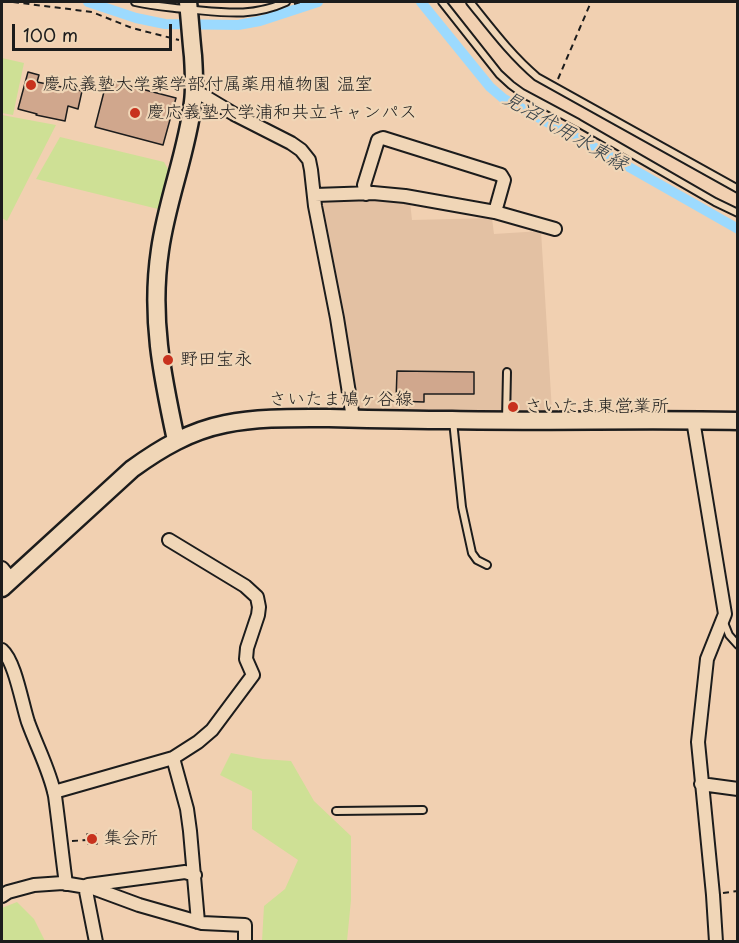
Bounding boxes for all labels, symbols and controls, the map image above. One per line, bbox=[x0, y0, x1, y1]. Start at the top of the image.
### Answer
scale bar bbox=[15, 12, 176, 50]
text: 100 m bbox=[23, 21, 78, 48]
place label: 慶応義塾大学薬学部付属薬用植物園 温室 bbox=[43, 74, 373, 96]
marker: 慶応義塾大学薬学部付属薬用植物園 温室 bbox=[24, 78, 38, 92]
water label: 見沼代用水東縁 bbox=[498, 87, 632, 177]
place label: 慶応義塾大学浦和共立キャンパス bbox=[147, 102, 417, 124]
marker: 慶応義塾大学浦和共立キャンパス bbox=[128, 106, 142, 120]
place label: 野田宝永 bbox=[180, 349, 252, 371]
marker: 野田宝永 bbox=[161, 353, 175, 367]
street label: さいたま鳩ヶ谷線 bbox=[269, 389, 413, 411]
place label: さいたま東営業所 bbox=[525, 396, 669, 418]
marker: さいたま東営業所 bbox=[506, 400, 520, 414]
place label: 集会所 bbox=[104, 828, 158, 850]
marker: 集会所 bbox=[85, 832, 99, 846]

